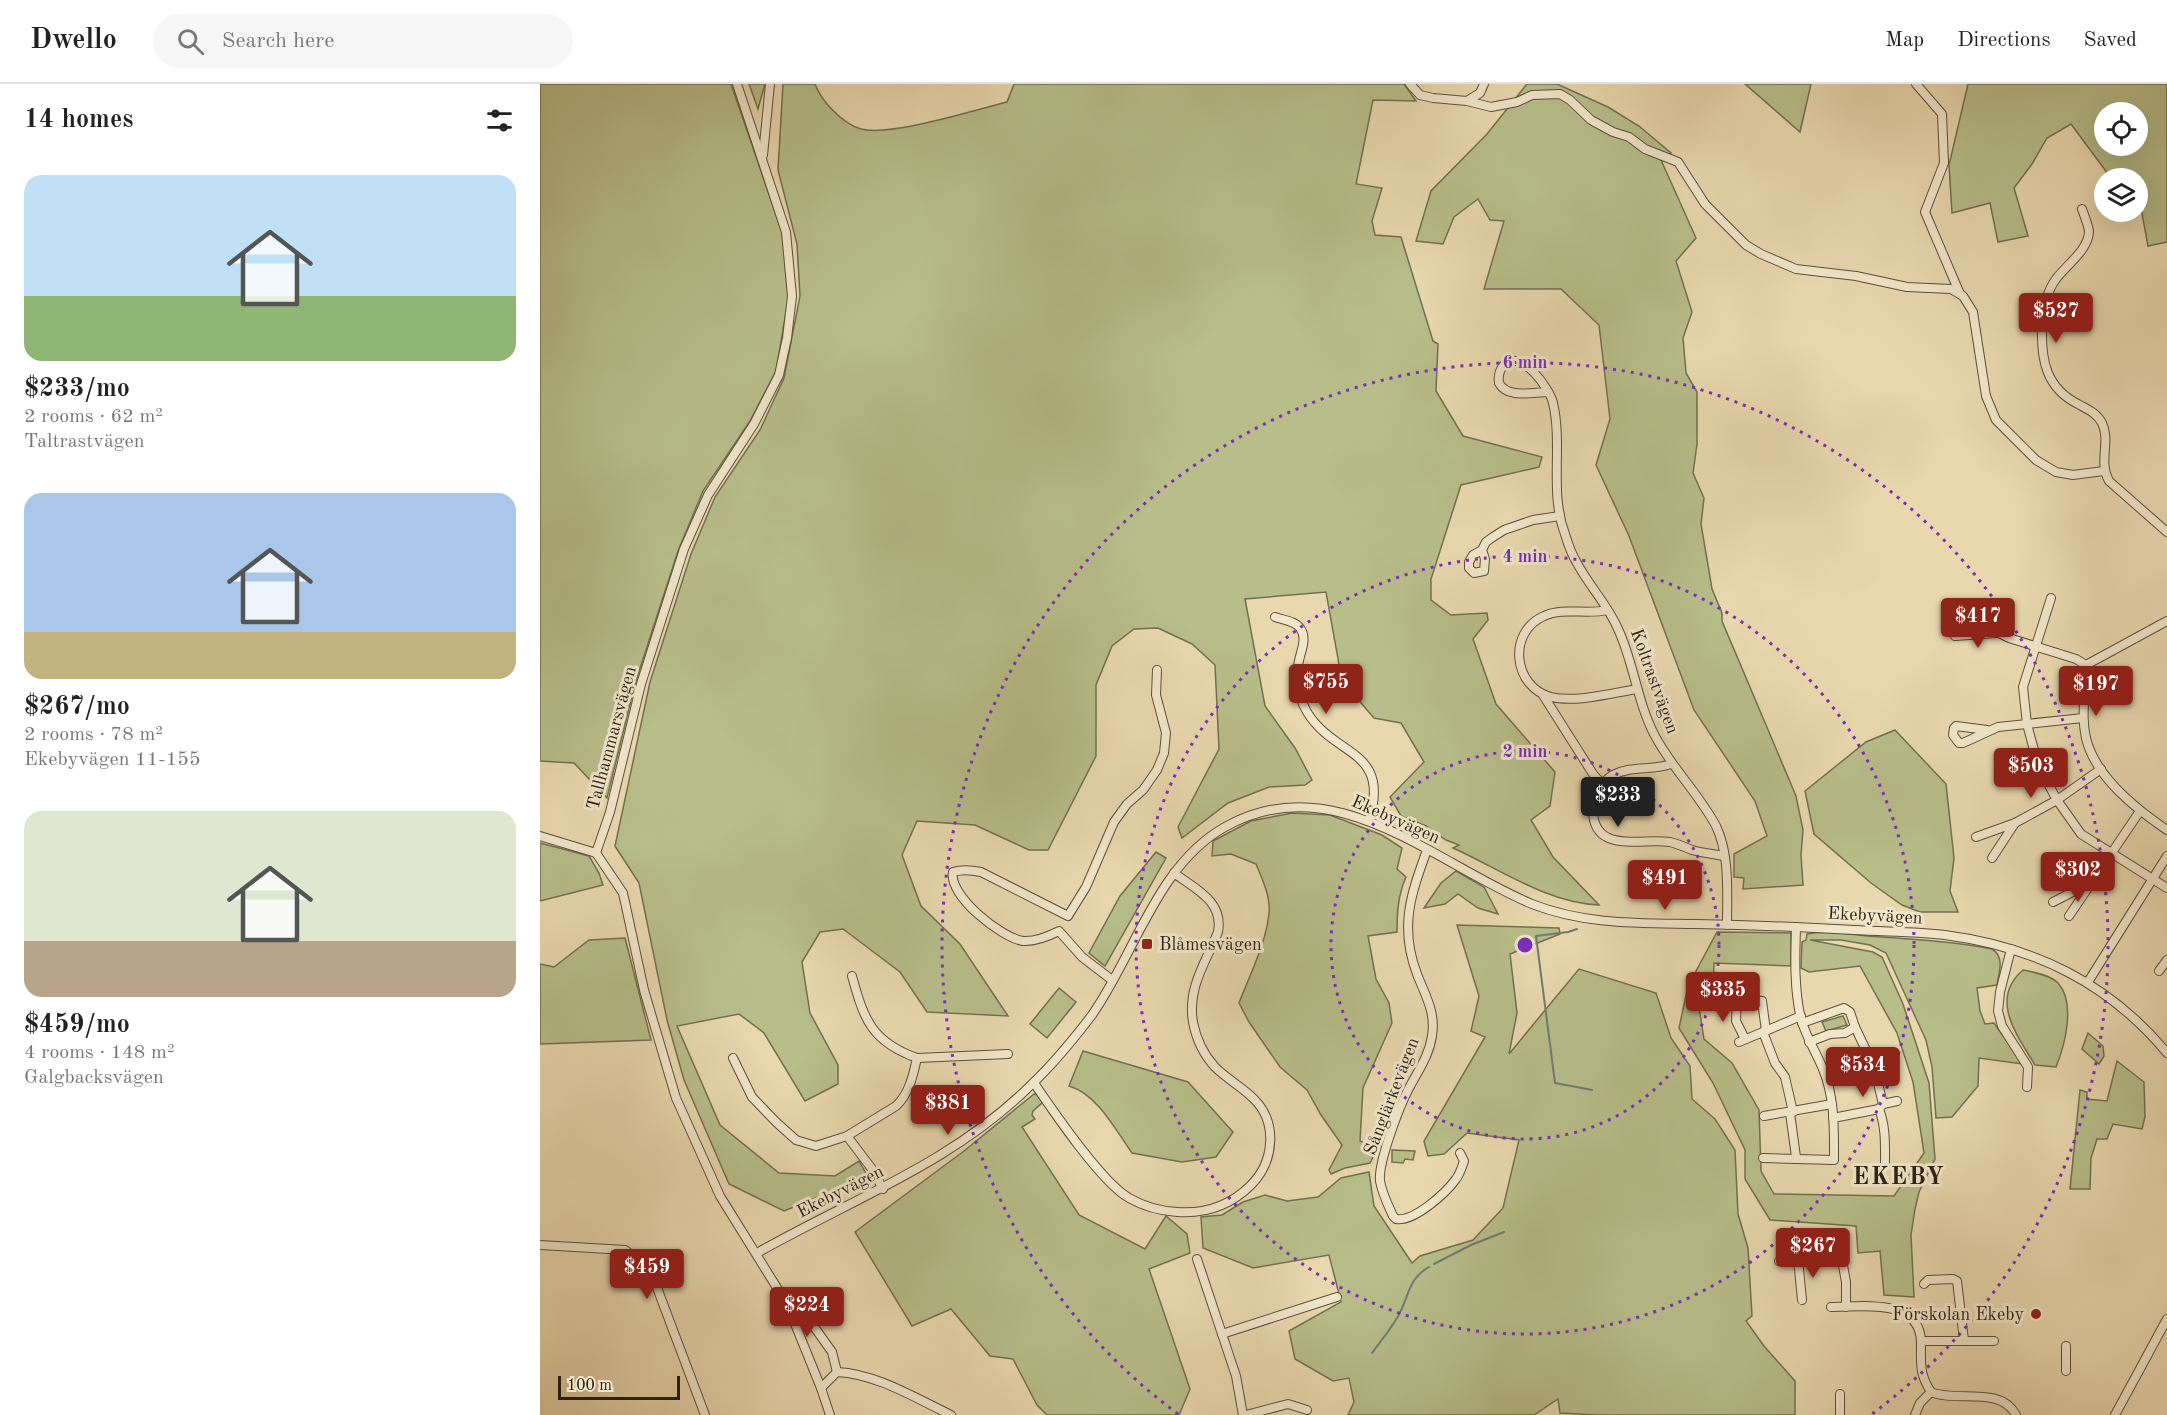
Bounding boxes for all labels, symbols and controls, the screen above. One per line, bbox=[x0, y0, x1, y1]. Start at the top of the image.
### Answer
search box bbox=[153, 14, 573, 68]
icon: search bbox=[174, 25, 207, 58]
text: Dwello bbox=[30, 27, 117, 55]
text: Search here bbox=[222, 30, 334, 52]
text: Map bbox=[1885, 30, 1924, 51]
text: Directions bbox=[1957, 30, 2051, 51]
text: Saved bbox=[2084, 30, 2137, 51]
map controls bbox=[2094, 102, 2148, 222]
button: locate bbox=[2094, 102, 2148, 156]
icon: filters bbox=[483, 104, 516, 137]
text: 14 homes bbox=[24, 107, 133, 133]
button: layers bbox=[2094, 168, 2148, 222]
icon: home bbox=[216, 214, 324, 322]
pin: $527 bbox=[2020, 293, 2092, 344]
text: $527 bbox=[2033, 302, 2079, 322]
text: 6 min bbox=[1502, 354, 1548, 372]
text: $233/mo bbox=[24, 376, 130, 402]
text: 2 rooms · 62 m² bbox=[24, 407, 163, 427]
text: Taltrastvägen bbox=[24, 432, 145, 452]
icon: home bbox=[216, 532, 324, 640]
text: 4 min bbox=[1502, 548, 1548, 566]
pin: $417 bbox=[1942, 598, 2014, 649]
text: $417 bbox=[1955, 607, 2001, 627]
street label: Koltrastvägen bbox=[1627, 626, 1681, 736]
street label: Tallhammarsvägen bbox=[584, 664, 640, 812]
pin: $755 bbox=[1290, 664, 1362, 715]
pin: $197 bbox=[2060, 666, 2132, 717]
text: $755 bbox=[1303, 673, 1349, 693]
text: $197 bbox=[2073, 675, 2119, 695]
text: $267/mo bbox=[24, 694, 130, 720]
text: 2 rooms · 78 m² bbox=[24, 725, 163, 745]
text: 2 min bbox=[1502, 743, 1548, 761]
pin: $503 bbox=[1995, 748, 2067, 799]
text: Ekebyvägen 11-155 bbox=[24, 750, 201, 770]
text: $503 bbox=[2008, 757, 2054, 777]
pin: $233 bbox=[1582, 777, 1654, 828]
text: $233 bbox=[1595, 786, 1641, 806]
street label: Ekebyvägen bbox=[1349, 792, 1443, 848]
icon: home bbox=[216, 850, 324, 958]
pin: $302 bbox=[2042, 852, 2114, 903]
pin: $491 bbox=[1629, 860, 1701, 911]
text: $302 bbox=[2055, 861, 2101, 881]
text: $491 bbox=[1642, 869, 1688, 889]
street label: Ekebyvägen bbox=[1827, 905, 1923, 927]
centre of rings bbox=[1515, 935, 1535, 955]
place label: Blåmesvägen bbox=[1159, 936, 1262, 954]
marker: Blåmesvägen bbox=[1140, 937, 1154, 951]
pin: $335 bbox=[1687, 972, 1759, 1023]
text: $335 bbox=[1700, 981, 1746, 1001]
text: $459/mo bbox=[24, 1012, 130, 1038]
street label: Sånglärkevägen bbox=[1361, 1035, 1423, 1158]
text: 4 rooms · 148 m² bbox=[24, 1043, 174, 1063]
pin: $534 bbox=[1827, 1047, 1899, 1098]
text: $534 bbox=[1840, 1056, 1886, 1076]
text: Galgbacksvägen bbox=[24, 1068, 164, 1088]
pin: $381 bbox=[912, 1085, 984, 1136]
text: $381 bbox=[925, 1094, 971, 1114]
street label: Ekebyvägen bbox=[794, 1162, 887, 1221]
district label: EKEBY bbox=[1853, 1166, 1945, 1190]
pin: $267 bbox=[1777, 1228, 1849, 1279]
text: $267 bbox=[1790, 1237, 1836, 1257]
pin: $459 bbox=[611, 1249, 683, 1300]
text: $459 bbox=[624, 1258, 670, 1278]
pin: $224 bbox=[771, 1287, 843, 1338]
text: $224 bbox=[784, 1296, 830, 1316]
place label: Förskolan Ekeby bbox=[1892, 1306, 2024, 1324]
marker: Förskolan Ekeby bbox=[2029, 1307, 2043, 1321]
scale bar bbox=[558, 1373, 680, 1400]
text: 100 m bbox=[567, 1378, 612, 1394]

